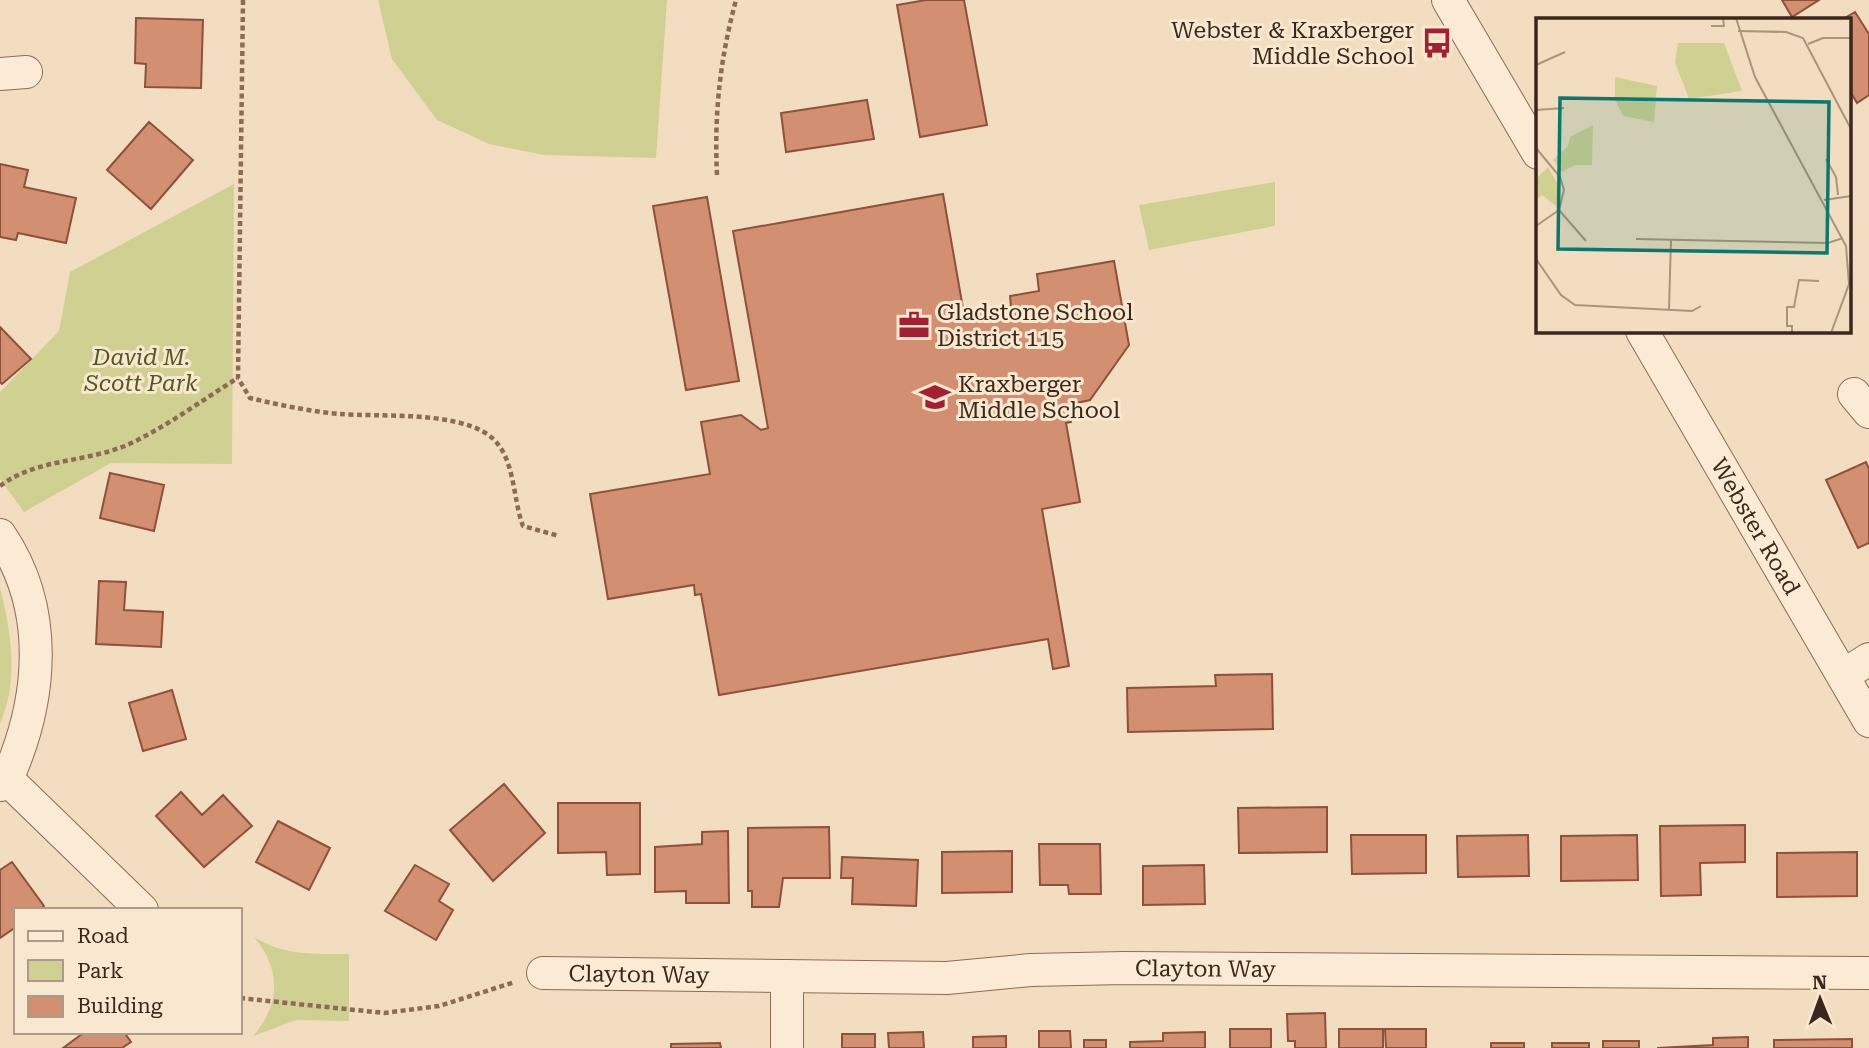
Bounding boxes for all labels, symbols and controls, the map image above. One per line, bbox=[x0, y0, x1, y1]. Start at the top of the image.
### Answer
place label: Webster & Kraxberger Middle School bbox=[1171, 17, 1414, 70]
inset map bbox=[1536, 18, 1852, 332]
bus stop icon: Webster & Kraxberger Middle School bbox=[1420, 26, 1454, 60]
place label: Gladstone School District 115 bbox=[937, 299, 1133, 352]
office icon: Gladstone School District 115 bbox=[897, 308, 931, 342]
park label: David M. Scott Park bbox=[84, 344, 198, 397]
place label: Kraxberger Middle School bbox=[958, 371, 1120, 424]
school or university icon: Kraxberger Middle School bbox=[918, 380, 952, 414]
street label: Webster Road bbox=[1705, 453, 1806, 600]
legend bbox=[14, 908, 242, 1034]
text: Road bbox=[77, 924, 129, 948]
street label: Clayton Way bbox=[1135, 955, 1276, 983]
text: Park bbox=[77, 959, 123, 983]
street label: Clayton Way bbox=[568, 960, 710, 989]
north arrow bbox=[1785, 964, 1855, 1034]
text: N bbox=[1812, 971, 1828, 994]
text: Building bbox=[77, 994, 163, 1018]

